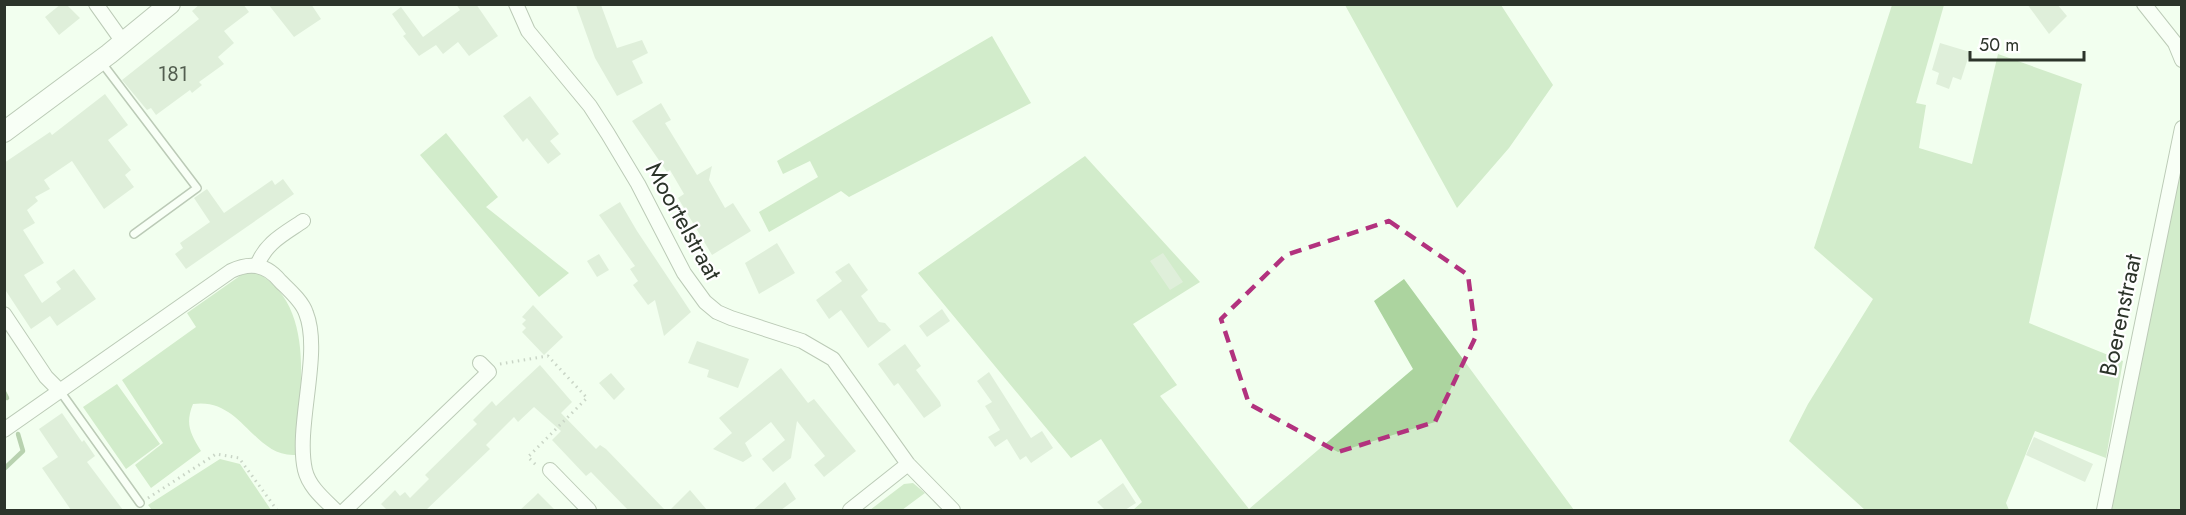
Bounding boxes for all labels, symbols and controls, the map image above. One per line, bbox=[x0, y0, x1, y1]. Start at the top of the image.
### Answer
scale bar bbox=[1970, 24, 2084, 62]
text: 50 m bbox=[1979, 32, 2019, 58]
house number: 181 bbox=[158, 59, 188, 89]
street label: Moortelstraat bbox=[637, 156, 731, 287]
street label: Boerenstraat bbox=[2090, 250, 2150, 379]

